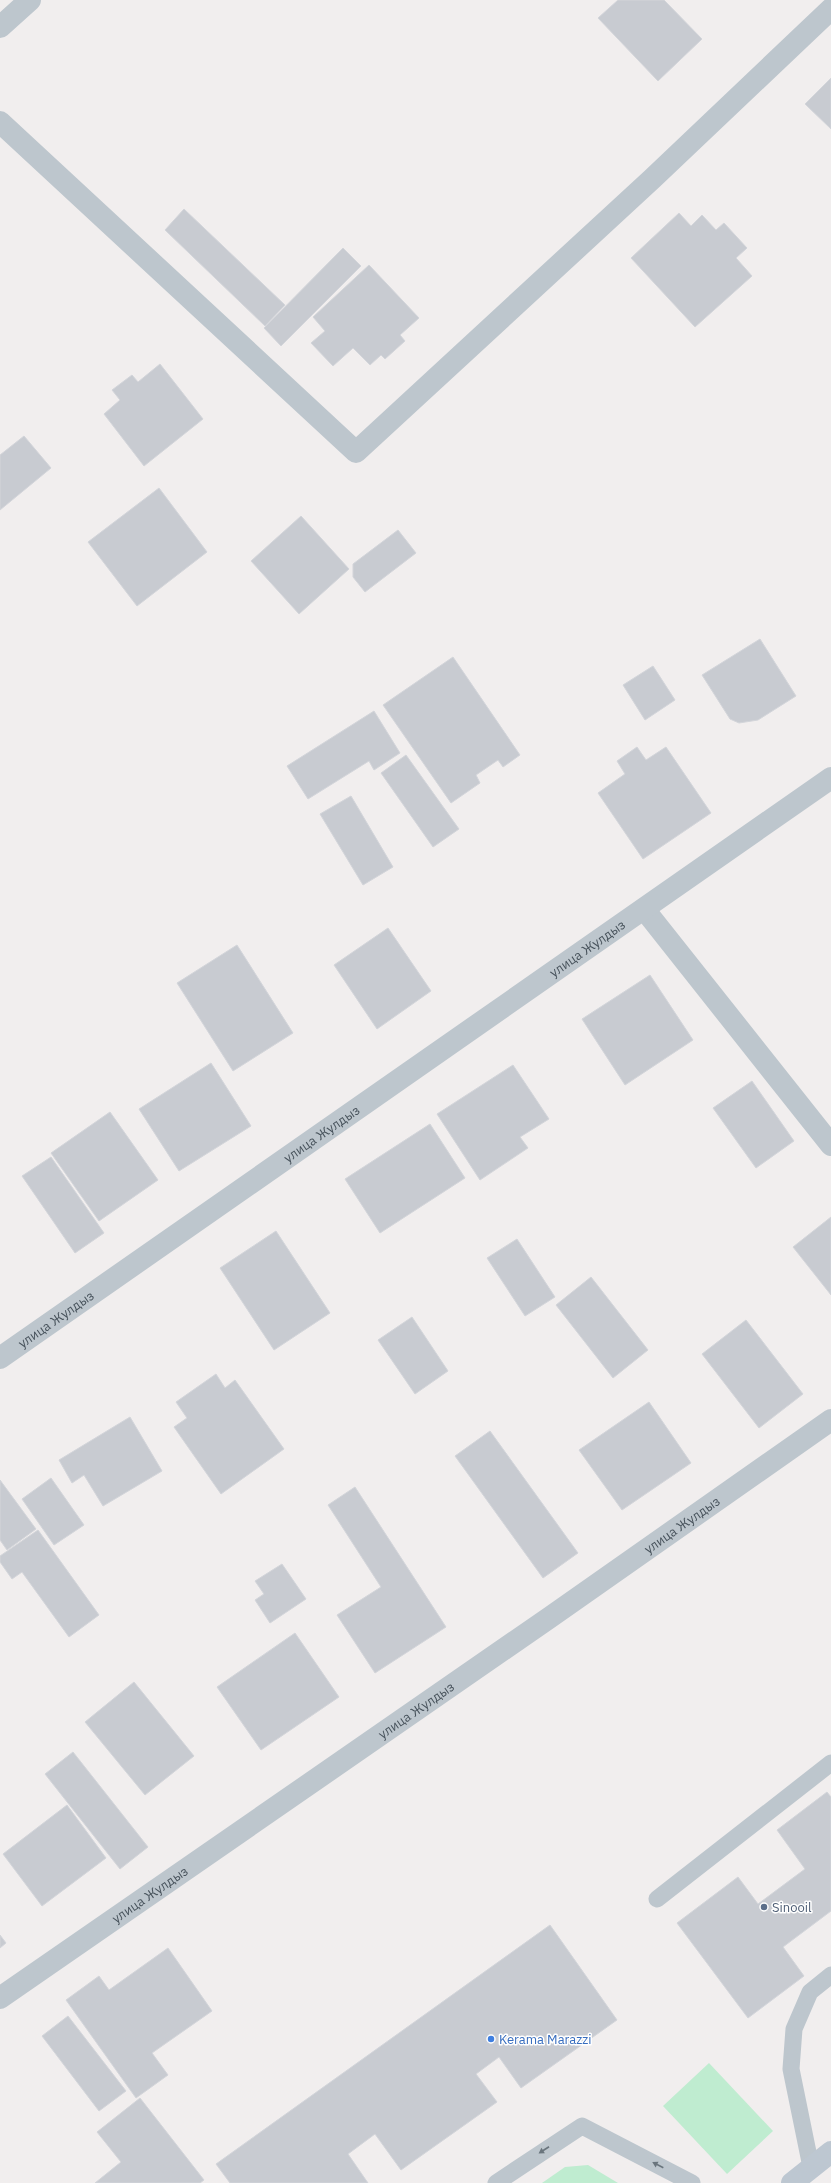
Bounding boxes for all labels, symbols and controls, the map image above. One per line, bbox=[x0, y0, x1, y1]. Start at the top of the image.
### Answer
street label: улица Жулдыз bbox=[546, 916, 628, 981]
street label: улица Жулдыз bbox=[280, 1101, 363, 1166]
street label: улица Жулдыз bbox=[14, 1287, 97, 1351]
street label: улица Жулдыз bbox=[641, 1492, 723, 1557]
street label: улица Жулдыз bbox=[375, 1678, 457, 1742]
street label: улица Жулдыз bbox=[108, 1862, 191, 1927]
place label: Sinooil bbox=[772, 1899, 812, 1916]
marker: Sinooil bbox=[759, 1902, 769, 1912]
place label: Kerama Marazzi bbox=[499, 2031, 592, 2048]
marker: Kerama Marazzi bbox=[486, 2034, 496, 2044]
one-way arrow bbox=[539, 2146, 550, 2154]
one-way arrow bbox=[652, 2162, 664, 2168]

